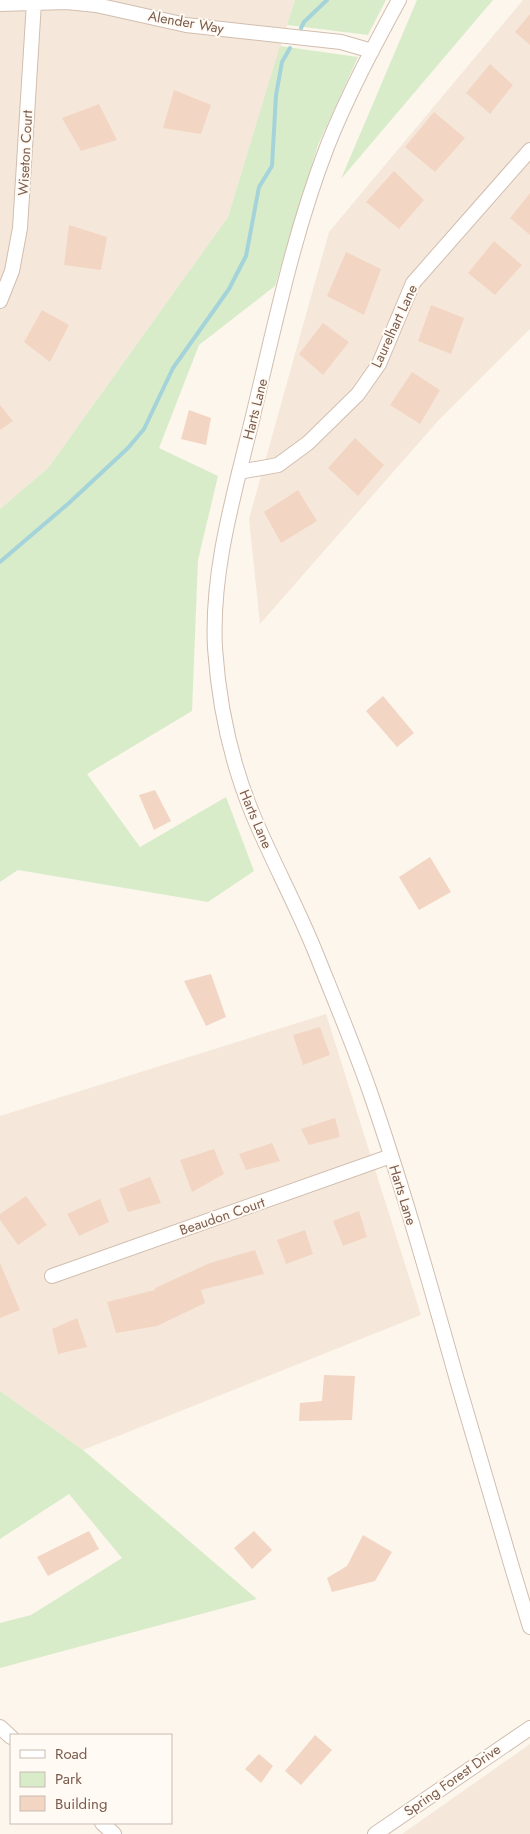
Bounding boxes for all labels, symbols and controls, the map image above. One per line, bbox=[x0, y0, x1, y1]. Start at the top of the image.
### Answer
street label: Alender Way bbox=[147, 6, 226, 39]
street label: Wiseton Court bbox=[13, 109, 37, 196]
street label: Laurelhart Lane bbox=[366, 281, 422, 371]
street label: Harts Lane bbox=[238, 376, 272, 442]
street label: Harts Lane bbox=[235, 786, 277, 852]
street label: Harts Lane bbox=[384, 1162, 422, 1228]
street label: Beaudon Court bbox=[177, 1192, 268, 1240]
legend bbox=[10, 1734, 172, 1824]
street label: Spring Forest Drive bbox=[400, 1739, 504, 1821]
text: Road bbox=[55, 1743, 87, 1765]
text: Park bbox=[55, 1768, 82, 1790]
text: Building bbox=[55, 1793, 107, 1815]

